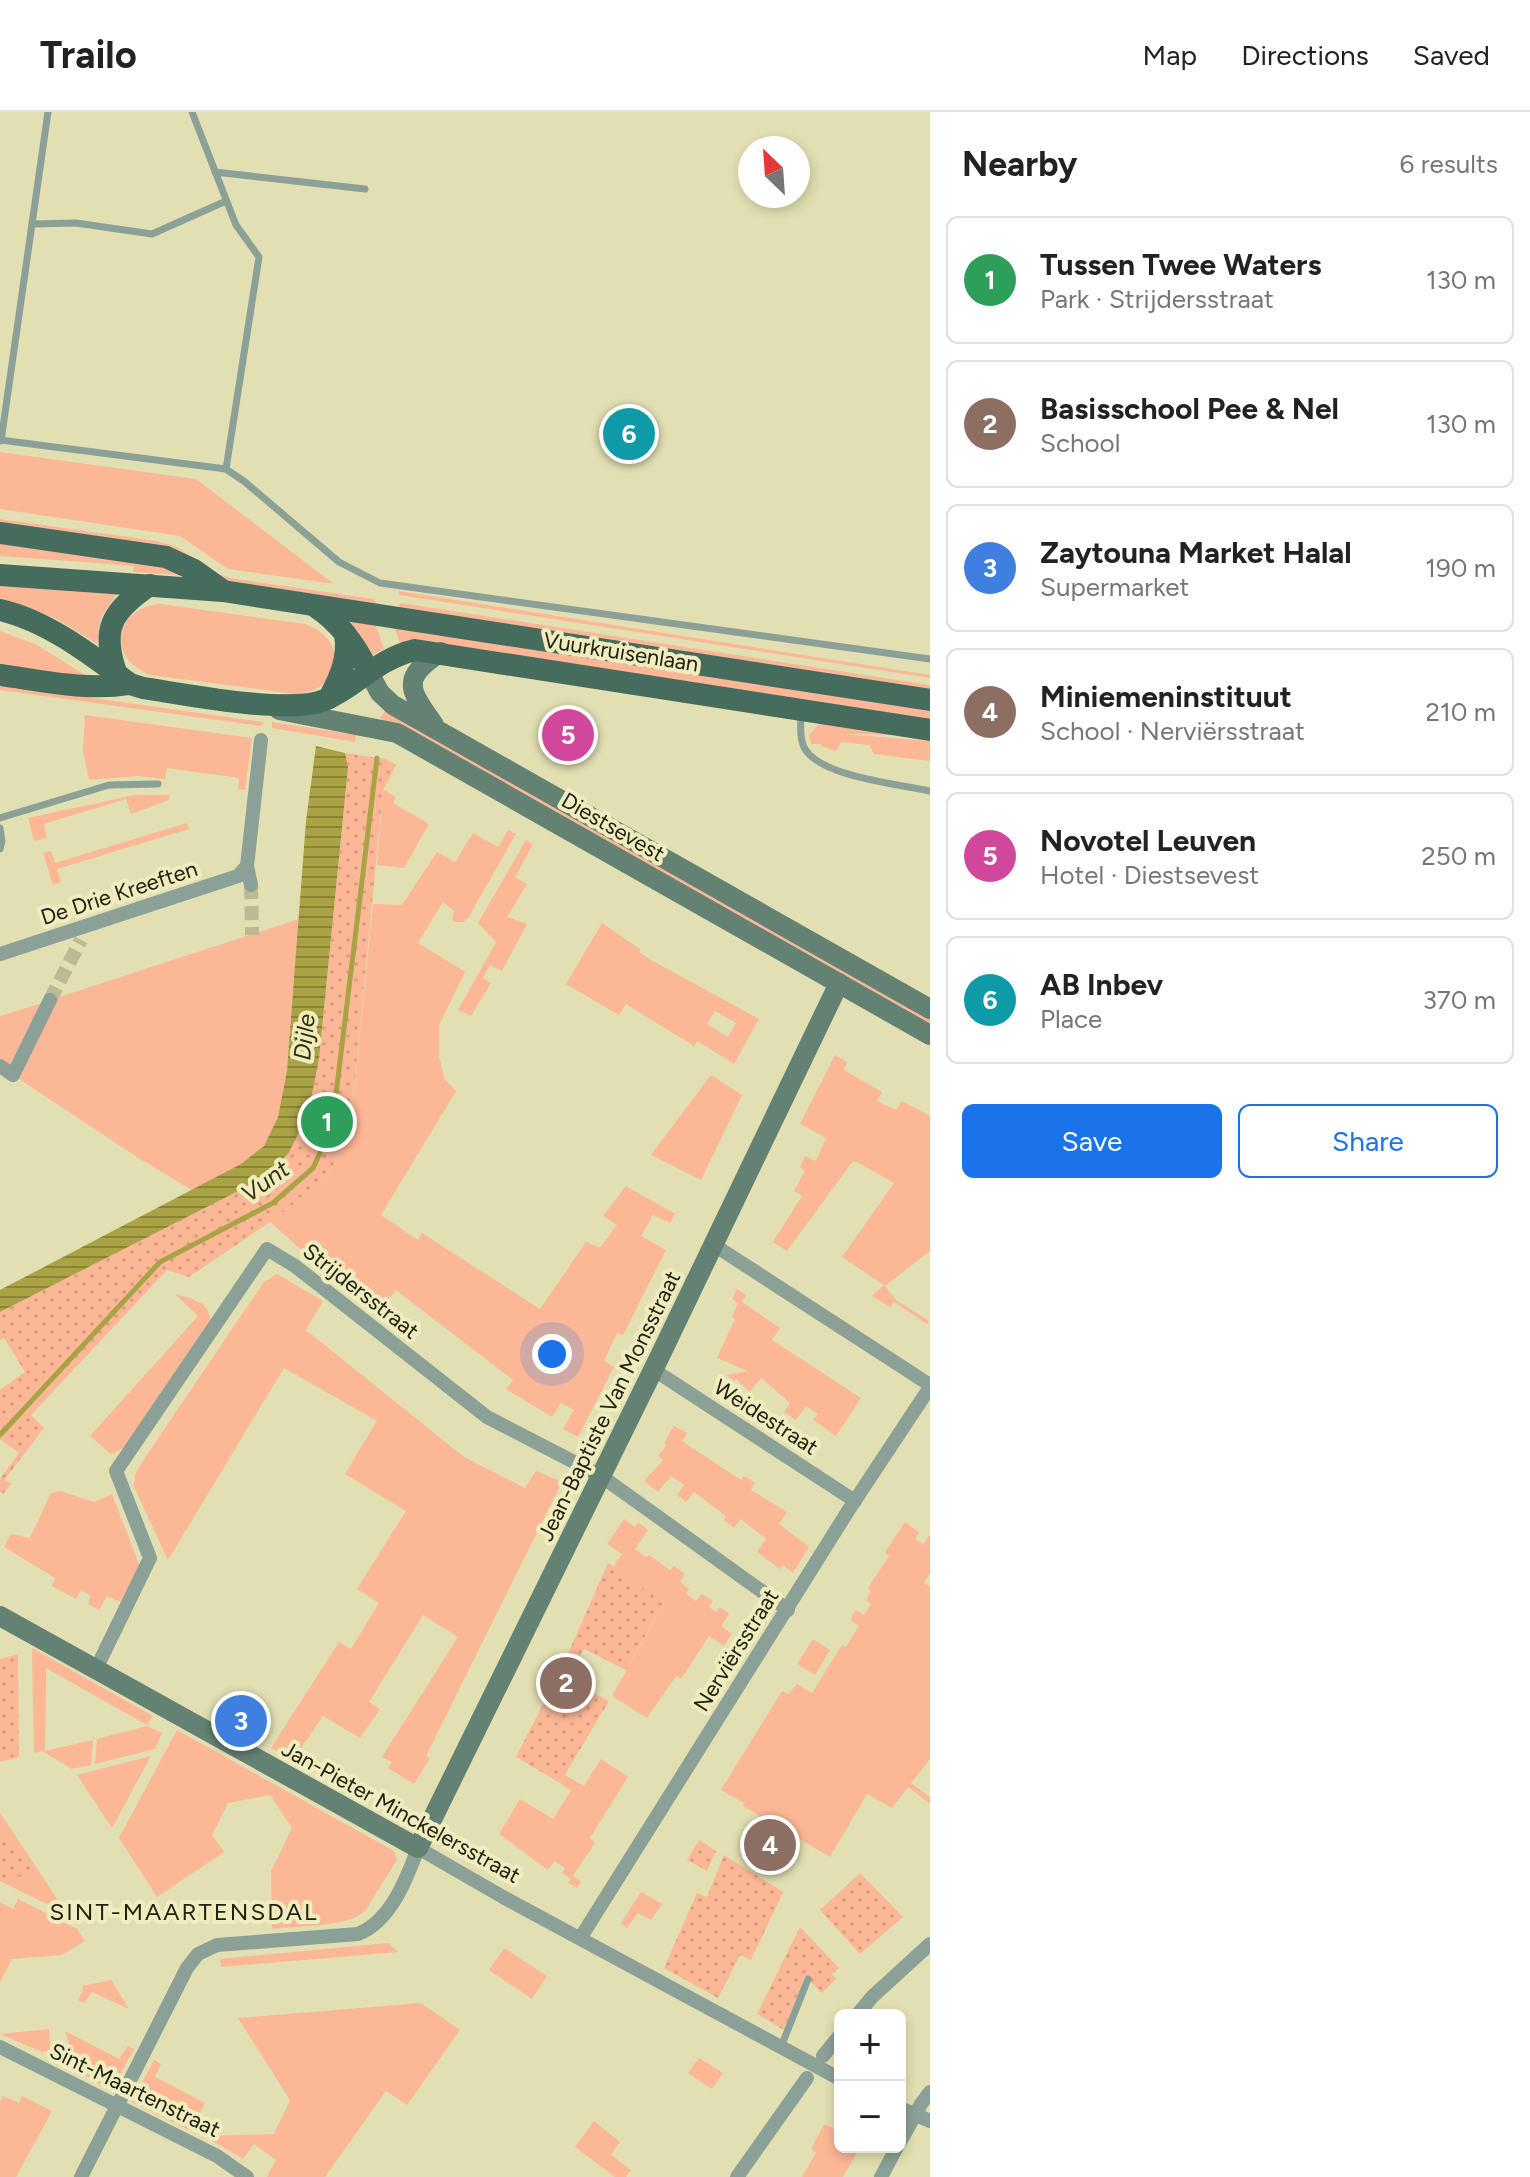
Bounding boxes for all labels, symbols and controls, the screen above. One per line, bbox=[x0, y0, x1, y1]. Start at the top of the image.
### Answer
text: Trailo bbox=[40, 32, 137, 78]
text: Map bbox=[1143, 38, 1197, 72]
text: Directions bbox=[1241, 38, 1369, 72]
text: Saved bbox=[1413, 38, 1490, 72]
north arrow bbox=[738, 136, 810, 208]
text: Nearby bbox=[962, 144, 1077, 185]
text: 6 results bbox=[1400, 148, 1498, 180]
text: Tussen Twee Waters bbox=[1040, 246, 1321, 283]
text: 1 bbox=[985, 264, 995, 296]
text: 130 m bbox=[1426, 264, 1496, 296]
text: Park · Strijdersstraat bbox=[1040, 283, 1274, 315]
text: Basisschool Pee & Nel bbox=[1040, 390, 1339, 427]
pin: 6 bbox=[603, 404, 655, 464]
text: 2 bbox=[982, 408, 998, 440]
text: 130 m bbox=[1426, 408, 1496, 440]
text: School bbox=[1040, 427, 1120, 459]
text: Zaytouna Market Halal bbox=[1040, 534, 1352, 571]
text: 3 bbox=[983, 552, 997, 584]
text: 190 m bbox=[1425, 552, 1496, 584]
text: Supermarket bbox=[1040, 571, 1189, 603]
street label: Vuurkruisenlaan bbox=[541, 626, 701, 678]
text: Miniemeninstituut bbox=[1040, 678, 1292, 715]
text: 4 bbox=[982, 696, 998, 728]
text: 210 m bbox=[1426, 696, 1496, 728]
pin: 5 bbox=[542, 705, 594, 765]
text: School · Nerviërsstraat bbox=[1040, 715, 1305, 747]
street label: Diestsevest bbox=[557, 787, 669, 867]
text: Novotel Leuven bbox=[1040, 822, 1256, 859]
text: 5 bbox=[982, 840, 998, 872]
text: 250 m bbox=[1421, 840, 1496, 872]
street label: De Drie Kreeften bbox=[37, 855, 201, 931]
text: Hotel · Diestsevest bbox=[1040, 859, 1259, 891]
text: AB Inbev bbox=[1040, 966, 1163, 1003]
text: 6 bbox=[982, 984, 998, 1016]
text: 370 m bbox=[1423, 984, 1496, 1016]
text: Place bbox=[1040, 1003, 1102, 1035]
water label: Dijle bbox=[287, 1012, 321, 1062]
pin: 1 bbox=[301, 1092, 353, 1152]
button: Save bbox=[962, 1104, 1222, 1178]
button: Share bbox=[1238, 1104, 1498, 1178]
water label: Vunt bbox=[235, 1153, 295, 1208]
street label: Strijdersstraat bbox=[298, 1237, 424, 1345]
street label: Jean-Baptiste Van Monsstraat bbox=[532, 1267, 686, 1545]
your location bbox=[532, 1334, 572, 1374]
street label: Weidestraat bbox=[709, 1373, 823, 1461]
street label: Nerviërsstraat bbox=[688, 1584, 784, 1716]
pin: 2 bbox=[540, 1653, 592, 1713]
pin: 3 bbox=[215, 1691, 267, 1751]
street label: Jan-Pieter Minckelersstraat bbox=[277, 1735, 525, 1889]
pin: 4 bbox=[744, 1815, 796, 1875]
district label: SINT-MAARTENSDAL bbox=[50, 1897, 318, 1926]
map controls bbox=[834, 2009, 906, 2153]
button: + bbox=[834, 2009, 906, 2081]
street label: Sint-Maartenstraat bbox=[45, 2037, 225, 2143]
button: − bbox=[834, 2081, 906, 2153]

